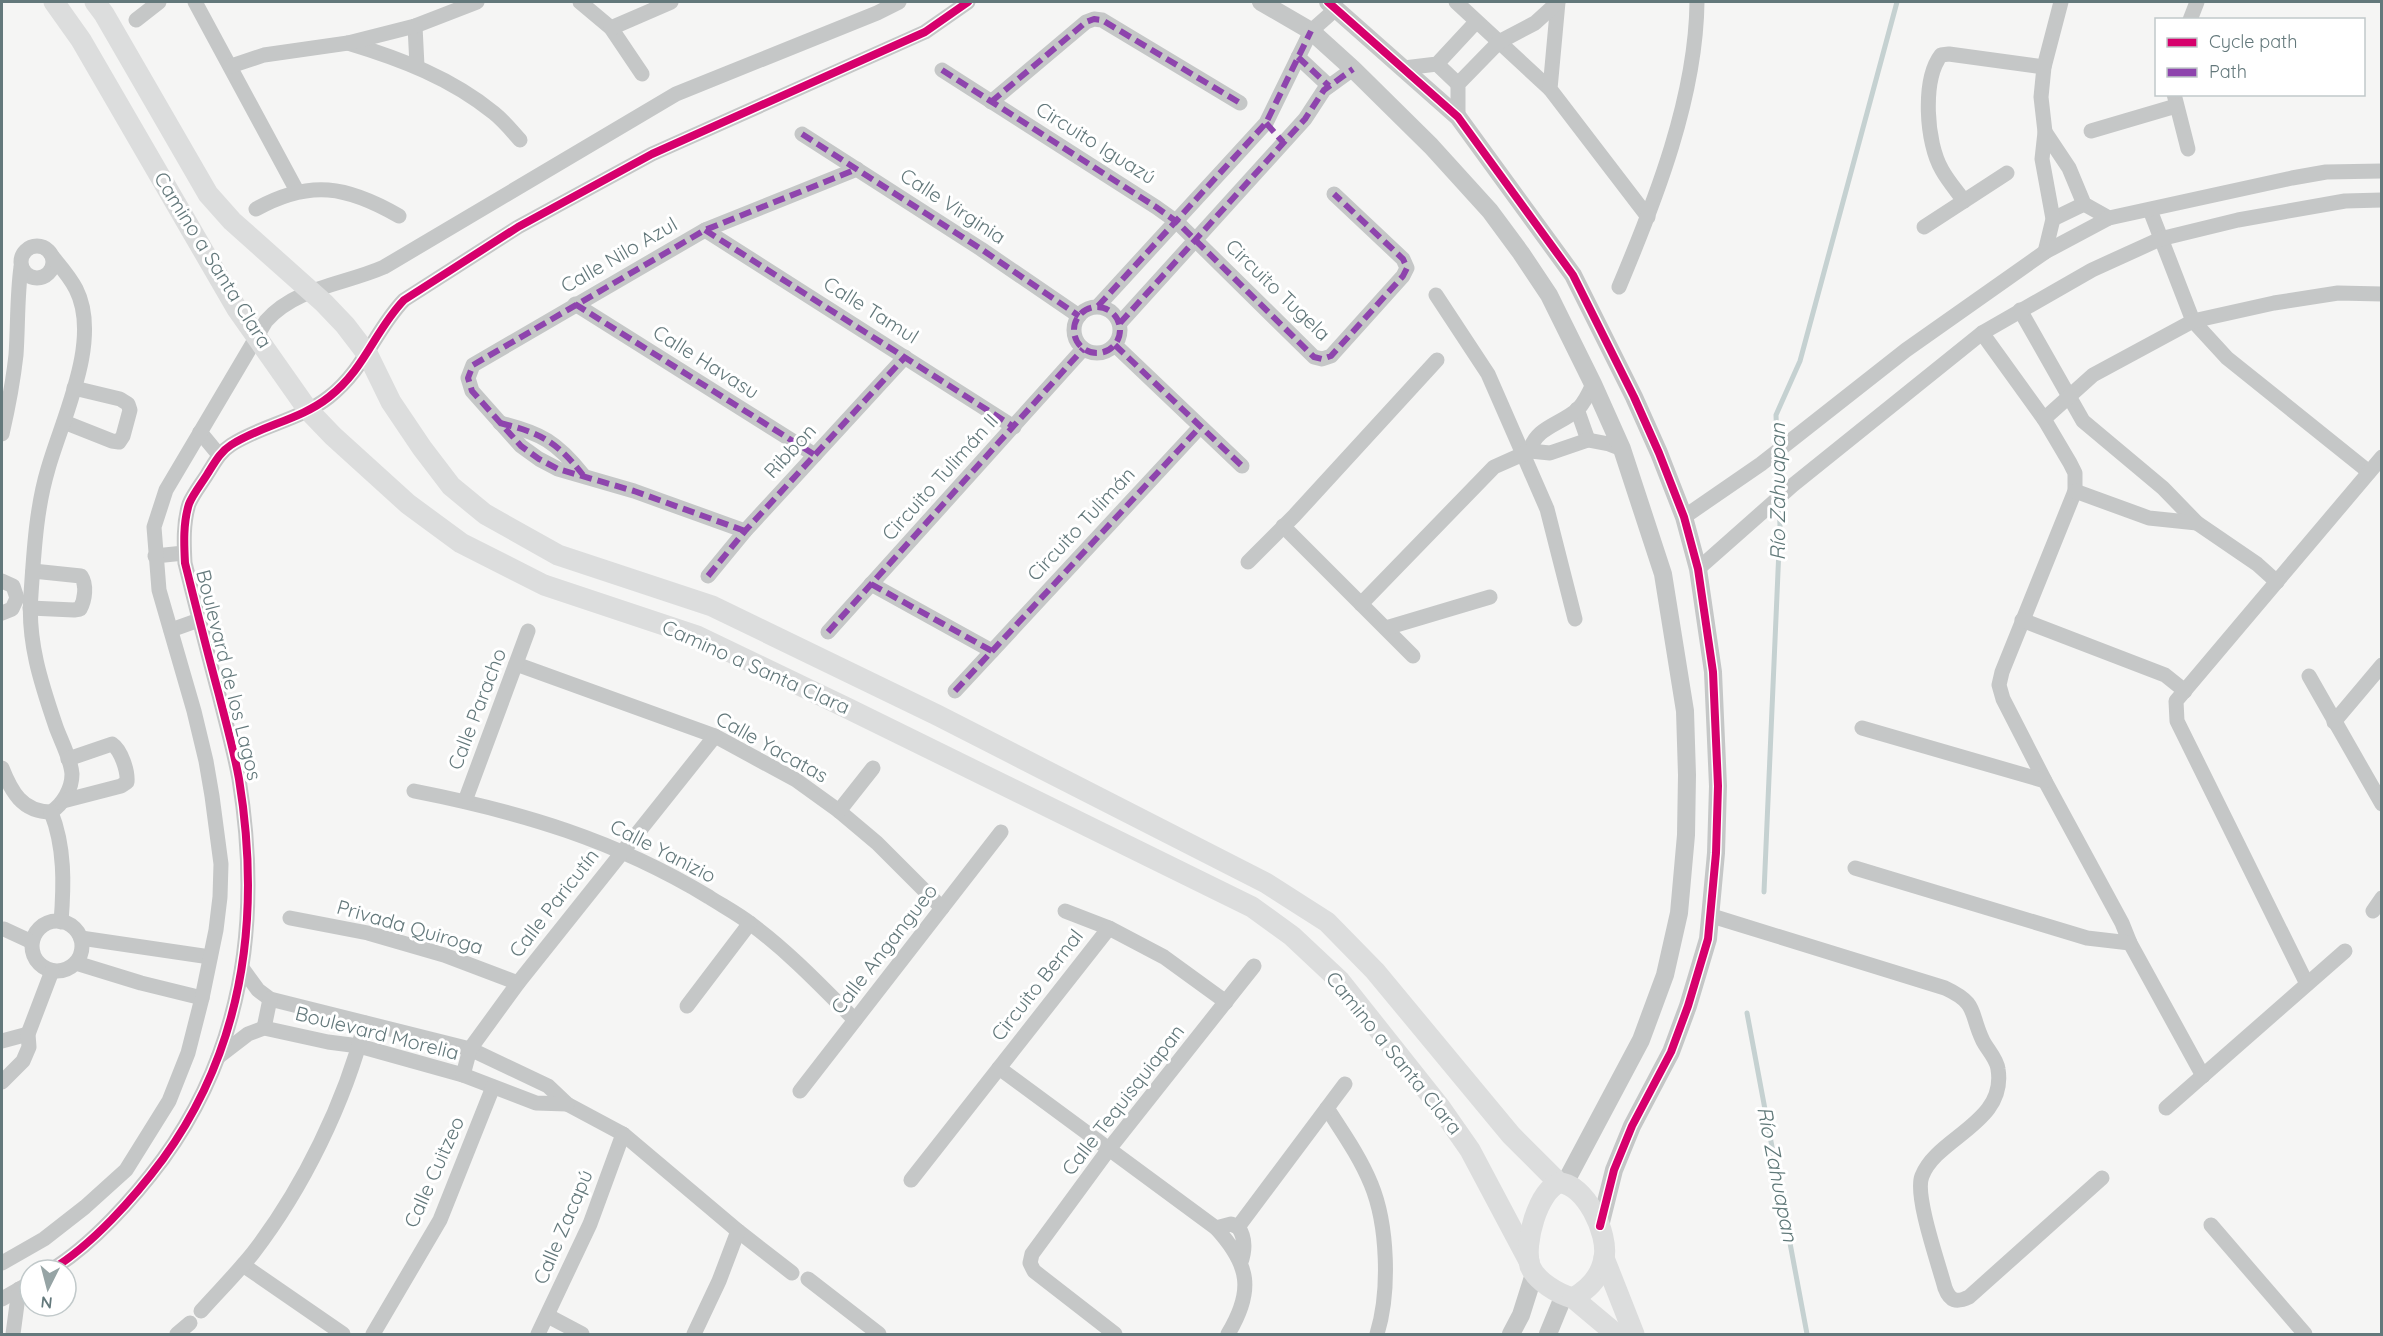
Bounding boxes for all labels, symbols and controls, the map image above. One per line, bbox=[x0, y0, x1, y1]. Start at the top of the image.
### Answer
legend bbox=[2155, 18, 2365, 96]
text: Cycle path bbox=[2209, 30, 2297, 53]
text: Path bbox=[2209, 60, 2247, 83]
street label: Circuito Iguazú bbox=[1032, 96, 1161, 189]
street label: Calle Virginia bbox=[896, 162, 1011, 249]
street label: Camino a Santa Clara bbox=[149, 167, 278, 352]
street label: Calle Nilo Azul bbox=[556, 211, 681, 298]
street label: Circuito Tugela bbox=[1221, 233, 1336, 346]
street label: Calle Tamul bbox=[819, 271, 923, 349]
street label: Calle Havasu bbox=[648, 319, 764, 404]
street label: Circuito Tulimán II bbox=[876, 408, 1003, 545]
street label: Ribbon bbox=[758, 418, 821, 483]
water label: Río Zahuapan bbox=[1764, 422, 1790, 561]
street label: Circuito Tulimán bbox=[1021, 461, 1140, 586]
street label: Boulevard de los Lagos bbox=[191, 567, 268, 783]
street label: Camino a Santa Clara bbox=[658, 614, 854, 719]
street label: Calle Paracho bbox=[442, 644, 511, 773]
street label: Calle Yacatas bbox=[712, 705, 833, 788]
street label: Calle Yanizio bbox=[606, 813, 720, 888]
street label: Calle Paricutín bbox=[503, 843, 604, 962]
street label: Calle Angangueo bbox=[825, 879, 942, 1019]
street label: Privada Quiroga bbox=[334, 894, 486, 959]
street label: Circuito Bernal bbox=[985, 924, 1088, 1046]
street label: Camino a Santa Clara bbox=[1321, 966, 1468, 1139]
street label: Boulevard Morelia bbox=[293, 1000, 462, 1065]
street label: Calle Tequisquiapan bbox=[1056, 1019, 1189, 1180]
water label: Río Zahuapan bbox=[1752, 1104, 1804, 1245]
street label: Calle Cuitzeo bbox=[398, 1112, 469, 1231]
street label: Calle Zacapú bbox=[527, 1166, 598, 1288]
north arrow bbox=[18, 1258, 78, 1318]
text: N bbox=[40, 1292, 53, 1313]

